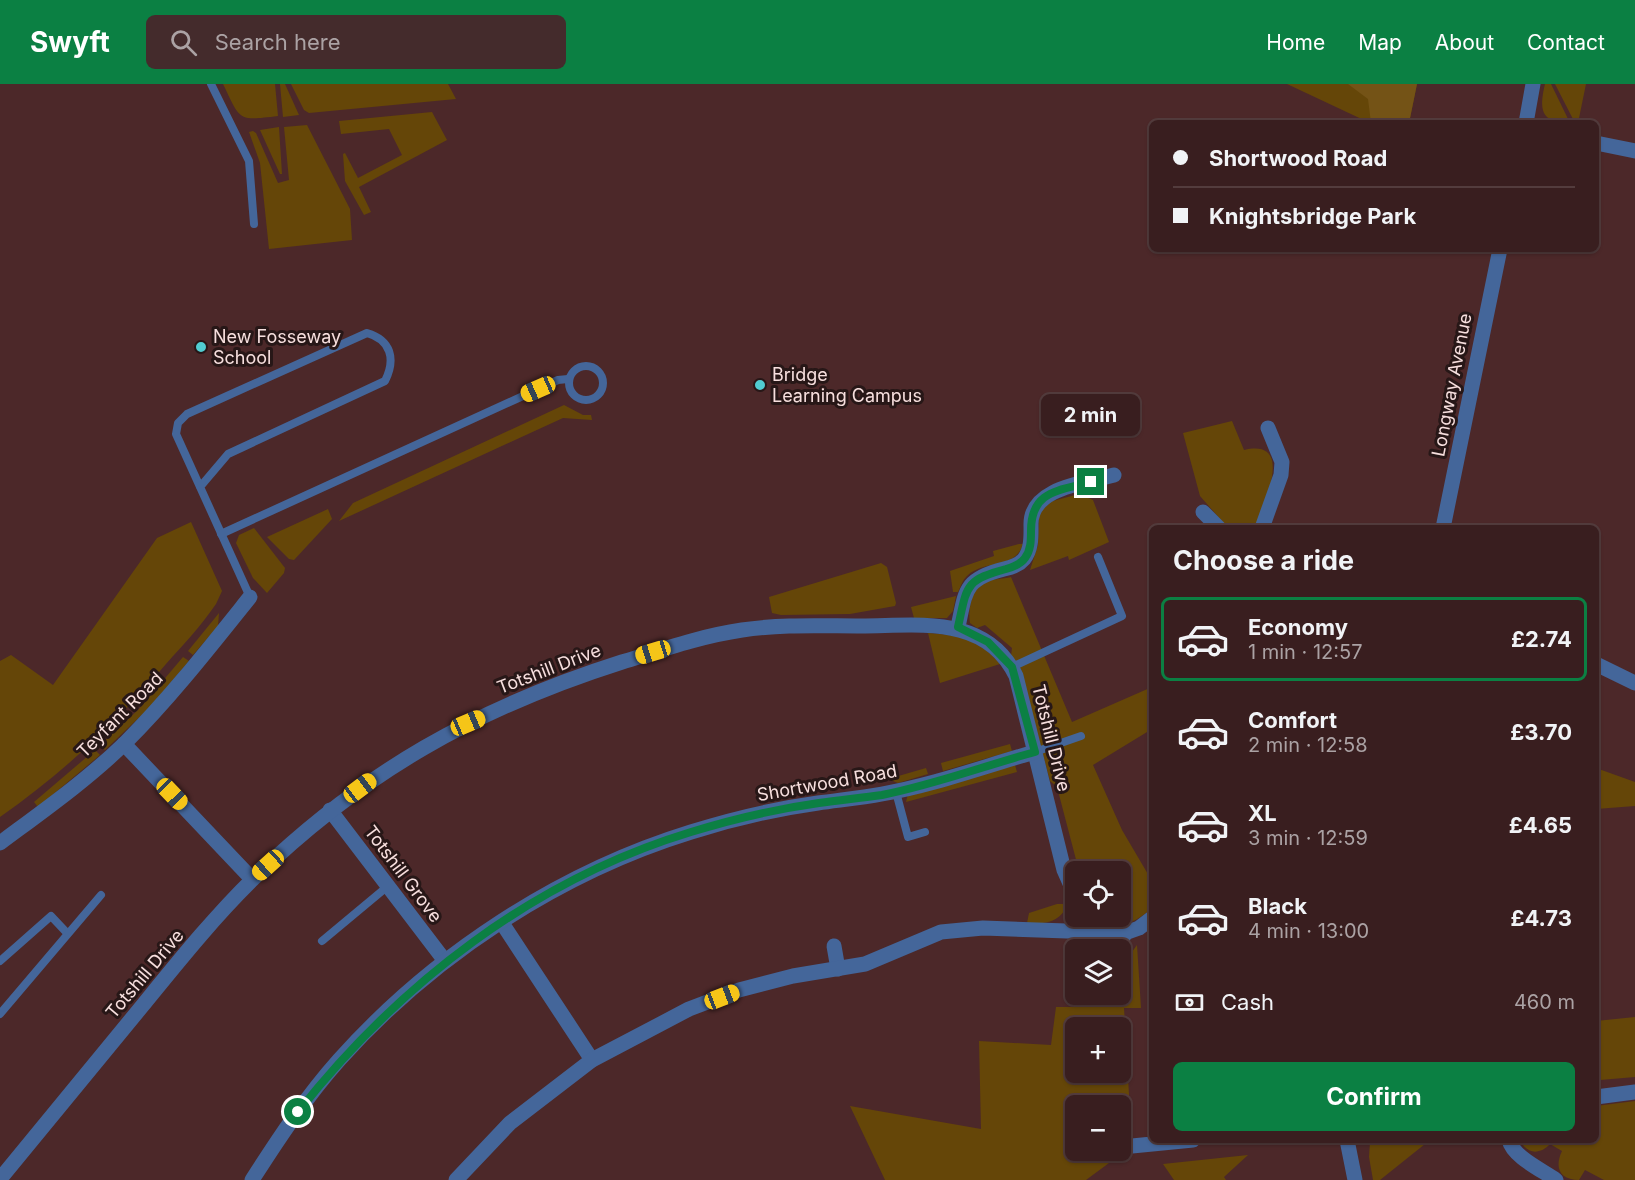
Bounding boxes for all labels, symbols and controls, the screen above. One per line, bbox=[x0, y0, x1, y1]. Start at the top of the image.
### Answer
search box bbox=[146, 15, 566, 69]
text: Swyft bbox=[30, 25, 110, 59]
icon: search bbox=[167, 26, 200, 59]
text: Search here bbox=[215, 29, 340, 55]
text: Home bbox=[1266, 30, 1325, 55]
text: Map bbox=[1358, 30, 1402, 55]
text: About bbox=[1435, 30, 1494, 55]
text: Contact bbox=[1527, 30, 1605, 55]
text: Shortwood Road bbox=[1209, 145, 1387, 171]
text: Knightsbridge Park bbox=[1209, 203, 1416, 229]
street label: Longway Avenue bbox=[1427, 311, 1476, 458]
place label: New Fosseway School bbox=[213, 326, 341, 368]
marker: New Fosseway School bbox=[194, 340, 208, 354]
place label: Bridge Learning Campus bbox=[772, 364, 922, 406]
car bbox=[518, 373, 558, 405]
marker: Bridge Learning Campus bbox=[753, 378, 767, 392]
callout: 2 min bbox=[1042, 395, 1140, 437]
text: 2 min bbox=[1064, 403, 1117, 427]
route end bbox=[1077, 468, 1104, 495]
text: Choose a ride bbox=[1173, 544, 1354, 577]
icon: car bbox=[1176, 612, 1230, 666]
text: Economy bbox=[1248, 614, 1348, 640]
text: £2.74 bbox=[1511, 626, 1572, 652]
car bbox=[633, 638, 673, 666]
street label: Totshill Drive bbox=[494, 639, 604, 698]
text: 1 min · 12:57 bbox=[1248, 640, 1363, 664]
street label: Teyfant Road bbox=[73, 668, 167, 762]
street label: Totshill Drive bbox=[1028, 682, 1075, 794]
icon: car bbox=[1176, 705, 1230, 759]
text: Comfort bbox=[1248, 707, 1337, 733]
car bbox=[448, 708, 488, 738]
text: £3.70 bbox=[1510, 719, 1572, 745]
text: 2 min · 12:58 bbox=[1248, 733, 1368, 757]
street label: Shortwood Road bbox=[755, 760, 899, 805]
car bbox=[340, 770, 380, 806]
car bbox=[153, 775, 191, 813]
icon: car bbox=[1176, 798, 1230, 852]
text: XL bbox=[1248, 800, 1277, 826]
text: £4.65 bbox=[1509, 812, 1572, 838]
street label: Totshill Grove bbox=[360, 821, 447, 926]
text: 3 min · 12:59 bbox=[1248, 826, 1368, 850]
car bbox=[249, 846, 287, 884]
map controls bbox=[1065, 861, 1131, 1161]
button: locate bbox=[1065, 861, 1131, 927]
icon: car bbox=[1176, 891, 1230, 945]
text: Black bbox=[1248, 893, 1307, 919]
text: £4.73 bbox=[1510, 905, 1572, 931]
text: 4 min · 13:00 bbox=[1248, 919, 1369, 943]
street label: Totshill Drive bbox=[101, 925, 188, 1022]
button: layers bbox=[1065, 939, 1131, 1005]
car bbox=[702, 982, 742, 1012]
icon: cash bbox=[1173, 986, 1206, 1019]
text: Cash bbox=[1221, 989, 1274, 1015]
text: 460 m bbox=[1514, 990, 1575, 1014]
button: + bbox=[1065, 1017, 1131, 1083]
button: Confirm bbox=[1173, 1062, 1575, 1131]
button: − bbox=[1065, 1095, 1131, 1161]
route start bbox=[284, 1098, 311, 1125]

